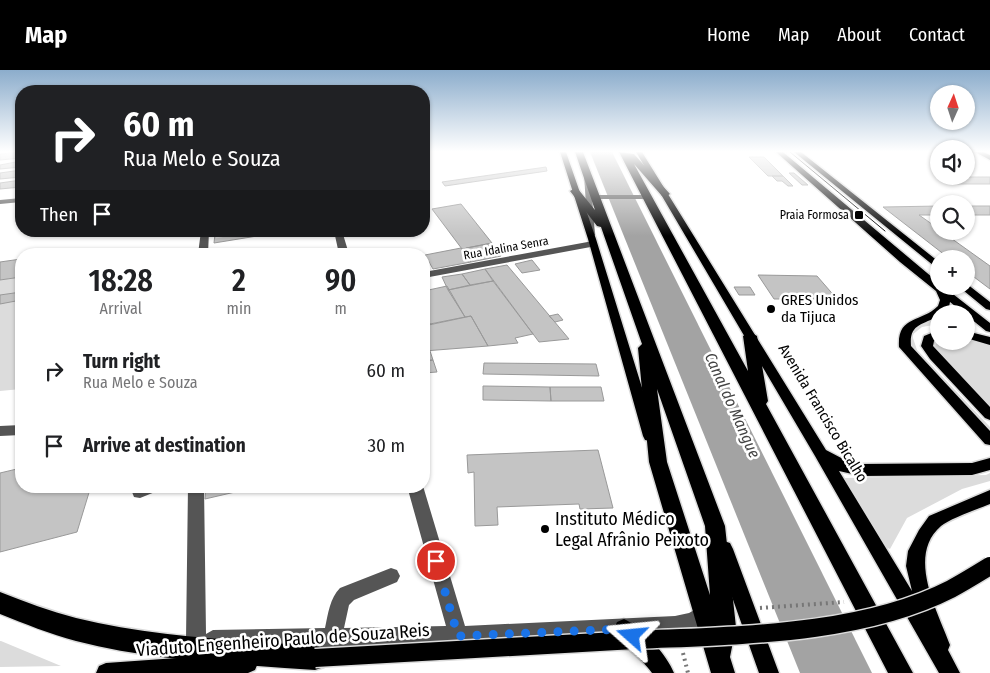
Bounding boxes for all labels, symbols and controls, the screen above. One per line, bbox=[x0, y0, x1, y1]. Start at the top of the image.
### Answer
text: Map bbox=[25, 21, 67, 49]
text: Home bbox=[707, 24, 750, 46]
text: Map bbox=[778, 24, 809, 46]
text: About bbox=[837, 24, 881, 46]
text: Contact bbox=[909, 24, 965, 46]
north arrow bbox=[930, 85, 975, 130]
map controls bbox=[930, 85, 975, 350]
text: 60 m bbox=[123, 103, 194, 145]
icon: right bbox=[40, 105, 105, 170]
button: sound bbox=[930, 140, 975, 185]
text: Rua Melo e Souza bbox=[123, 145, 281, 172]
button: search bbox=[930, 195, 975, 240]
icon: arrive bbox=[88, 200, 116, 228]
text: Then bbox=[40, 203, 78, 226]
place label: Praia Formosa bbox=[780, 208, 849, 222]
marker: Praia Formosa bbox=[853, 209, 865, 221]
street label: Rua Idalina Senra bbox=[462, 234, 550, 262]
button: + bbox=[930, 250, 975, 295]
text: 18:28 bbox=[89, 263, 153, 299]
text: 2 bbox=[232, 263, 246, 299]
text: 90 bbox=[325, 263, 356, 299]
place label: GRES Unidos da Tijuca bbox=[781, 291, 858, 326]
text: Arrival bbox=[100, 299, 142, 318]
text: min bbox=[227, 299, 251, 318]
text: m bbox=[335, 299, 347, 318]
marker: GRES Unidos da Tijuca bbox=[765, 303, 777, 315]
button: − bbox=[930, 305, 975, 350]
street label: Avenida Francisco Bicalho bbox=[775, 341, 871, 485]
text: Turn right bbox=[83, 350, 160, 373]
water label: Canal do Mangue bbox=[701, 350, 764, 461]
icon: right bbox=[40, 357, 68, 385]
text: 60 m bbox=[367, 359, 405, 382]
text: Rua Melo e Souza bbox=[83, 373, 198, 392]
icon: arrive bbox=[40, 432, 68, 460]
text: Arrive at destination bbox=[83, 434, 246, 457]
text: 30 m bbox=[367, 434, 405, 457]
place label: Instituto Médico Legal Afrânio Peixoto bbox=[555, 508, 709, 551]
marker: Instituto Médico Legal Afrânio Peixoto bbox=[539, 523, 551, 535]
pin bbox=[415, 540, 457, 582]
icon: arrive bbox=[422, 547, 450, 575]
position arrow bbox=[605, 609, 657, 661]
street label: Viaduto Engenheiro Paulo de Souza Reis bbox=[136, 619, 431, 661]

